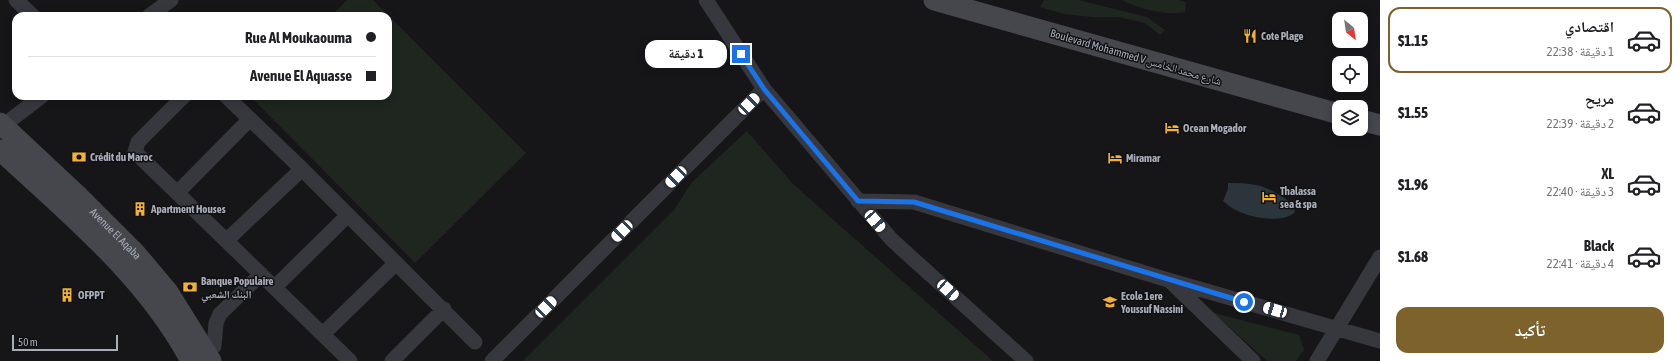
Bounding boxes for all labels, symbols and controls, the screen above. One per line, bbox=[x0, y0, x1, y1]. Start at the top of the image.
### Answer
north arrow bbox=[1332, 12, 1368, 48]
map controls bbox=[1332, 12, 1368, 136]
text: اقتصادي bbox=[1565, 18, 1614, 35]
icon: car bbox=[1626, 22, 1662, 58]
street label: Boulevard Mohammed V شارع محمد الخامس bbox=[1049, 27, 1223, 88]
restaurant icon: Cote Plage bbox=[1242, 28, 1258, 44]
text: Rue Al Moukaouma bbox=[245, 29, 352, 46]
place label: Cote Plage bbox=[1261, 30, 1304, 42]
text: $1.15 bbox=[1398, 32, 1428, 49]
callout: 1 دقيقة bbox=[645, 40, 727, 68]
text: 1 دقيقة · 22:38 bbox=[1547, 44, 1614, 59]
route end bbox=[732, 45, 750, 63]
text: 1 دقيقة bbox=[668, 46, 704, 61]
button: locate bbox=[1332, 56, 1368, 92]
text: Avenue El Aquasse bbox=[250, 67, 352, 84]
text: مريح bbox=[1585, 90, 1614, 107]
car bbox=[736, 91, 762, 117]
icon: car bbox=[1626, 94, 1662, 130]
button: layers bbox=[1332, 100, 1368, 136]
text: $1.55 bbox=[1398, 104, 1428, 121]
text: 2 دقيقة · 22:39 bbox=[1547, 116, 1614, 131]
hotel icon: Ocean Mogador bbox=[1164, 120, 1180, 136]
place label: Ocean Mogador bbox=[1183, 122, 1247, 134]
bank icon: Crédit du Maroc bbox=[71, 149, 87, 165]
hotel icon: Miramar bbox=[1107, 150, 1123, 166]
place label: Crédit du Maroc bbox=[90, 151, 153, 163]
place label: Miramar bbox=[1126, 152, 1161, 164]
car bbox=[663, 164, 689, 190]
text: XL bbox=[1601, 165, 1614, 182]
icon: car bbox=[1626, 166, 1662, 202]
text: $1.96 bbox=[1398, 176, 1428, 193]
text: 3 دقيقة · 22:40 bbox=[1547, 184, 1614, 199]
place label: Thalassa sea & spa bbox=[1280, 185, 1317, 210]
hotel icon: Thalassa sea & spa bbox=[1261, 189, 1277, 205]
building icon: Apartment Houses bbox=[132, 201, 148, 217]
place label: Apartment Houses bbox=[150, 203, 226, 215]
street label: Avenue El Aqaba bbox=[88, 206, 144, 262]
car bbox=[863, 208, 887, 234]
car bbox=[609, 218, 635, 244]
text: Black bbox=[1584, 237, 1614, 254]
icon: car bbox=[1626, 238, 1662, 274]
text: $1.68 bbox=[1398, 248, 1428, 265]
text: 4 دقيقة · 22:41 bbox=[1547, 256, 1614, 271]
place label: Banque Populaire البنك الشعبي bbox=[201, 275, 273, 303]
car bbox=[935, 278, 961, 302]
bank icon: Banque Populaire البنك الشعبي bbox=[182, 279, 198, 295]
building icon: OFPPT bbox=[59, 287, 75, 303]
place label: OFPPT bbox=[78, 289, 105, 301]
place label: Ecole 1ere Youssuf Nassini bbox=[1120, 290, 1184, 315]
route start bbox=[1235, 293, 1253, 311]
car bbox=[533, 294, 559, 320]
school or university icon: Ecole 1ere Youssuf Nassini bbox=[1102, 294, 1118, 310]
car bbox=[1262, 301, 1288, 319]
button: تأكيد bbox=[1396, 307, 1664, 353]
scale bar bbox=[12, 333, 118, 352]
text: 50 m bbox=[18, 336, 38, 348]

